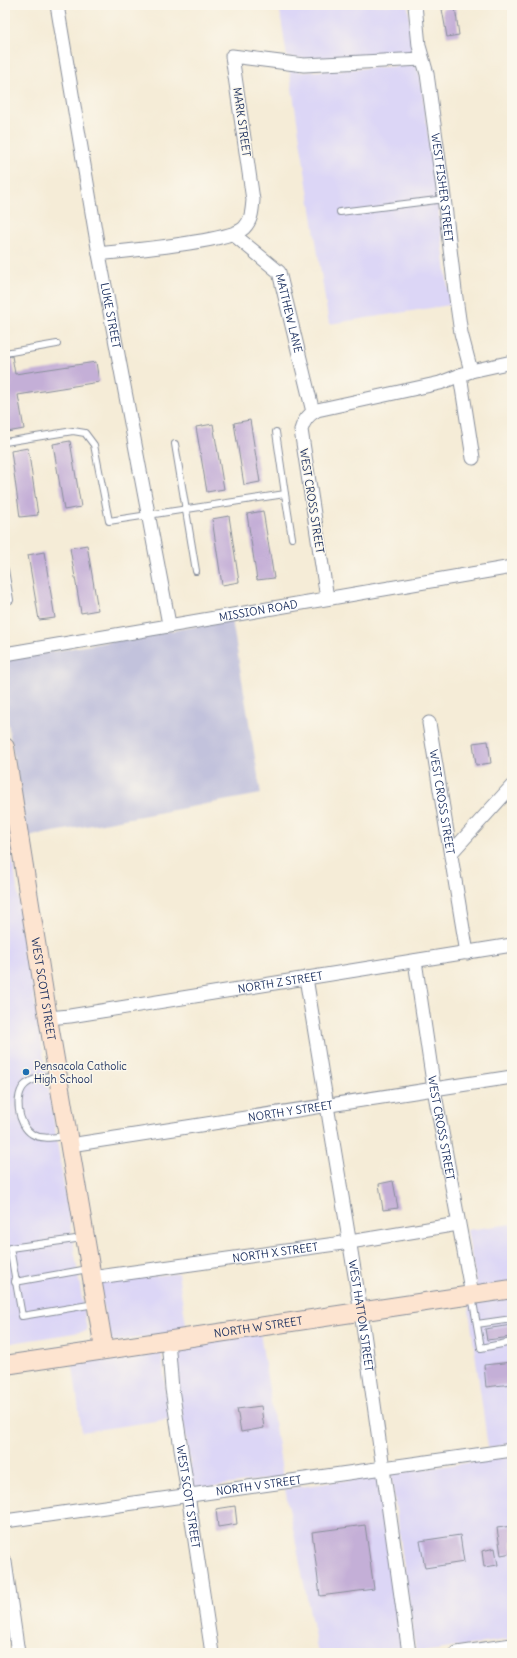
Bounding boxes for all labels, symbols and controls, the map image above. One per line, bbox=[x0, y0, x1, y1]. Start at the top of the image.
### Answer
street label: MARK STREET bbox=[230, 86, 254, 158]
street label: WEST FISHER STREET bbox=[428, 132, 456, 243]
street label: MATTHEW LANE bbox=[273, 272, 305, 354]
street label: LUKE STREET bbox=[98, 281, 124, 350]
street label: WEST CROSS STREET bbox=[297, 448, 327, 555]
street label: MISSION ROAD bbox=[218, 597, 299, 624]
street label: WEST CROSS STREET bbox=[426, 748, 458, 856]
street label: WEST SCOTT STREET bbox=[28, 937, 59, 1042]
street label: NORTH Z STREET bbox=[237, 968, 324, 996]
place label: Pensacola Catholic High School bbox=[34, 1059, 127, 1086]
marker: Pensacola Catholic High School bbox=[21, 1067, 31, 1077]
street label: WEST CROSS STREET bbox=[425, 1075, 458, 1182]
street label: NORTH Y STREET bbox=[247, 1098, 334, 1125]
street label: NORTH X STREET bbox=[232, 1239, 319, 1265]
street label: WEST HATTON STREET bbox=[345, 1259, 376, 1373]
street label: NORTH W STREET bbox=[213, 1313, 304, 1341]
street label: WEST SCOTT STREET bbox=[174, 1444, 203, 1549]
street label: NORTH V STREET bbox=[215, 1473, 302, 1498]

